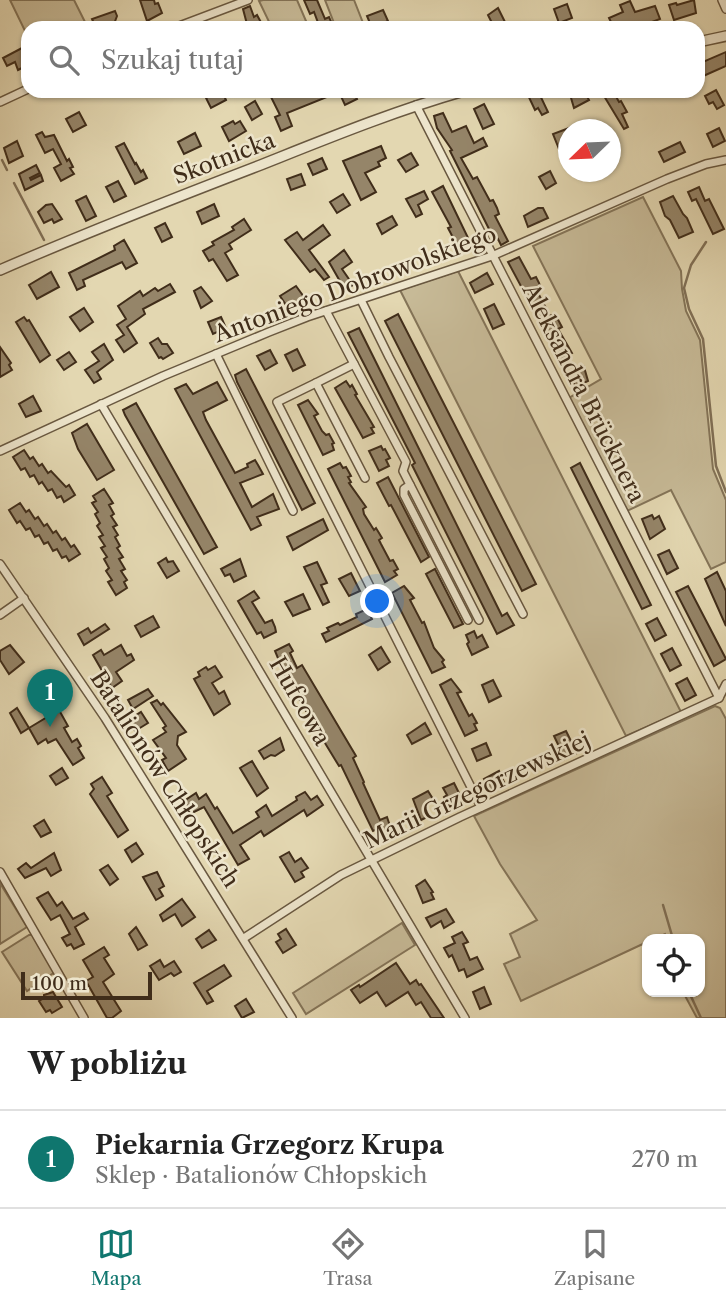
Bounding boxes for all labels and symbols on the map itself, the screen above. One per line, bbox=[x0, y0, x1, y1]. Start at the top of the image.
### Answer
north arrow bbox=[558, 119, 621, 182]
street label: Skotnicka bbox=[169, 125, 280, 190]
street label: Antoniego Dobrowolskiego bbox=[209, 220, 500, 349]
street label: Aleksandra Brücknera bbox=[516, 278, 652, 508]
your location bbox=[360, 584, 394, 618]
street label: Hufcowa bbox=[264, 652, 337, 751]
street label: Batalionów Chłopskich bbox=[84, 665, 246, 893]
pin: 1 bbox=[27, 669, 73, 727]
street label: Marii Grzegorzewskiej bbox=[359, 725, 595, 855]
scale bar bbox=[21, 969, 152, 1001]

